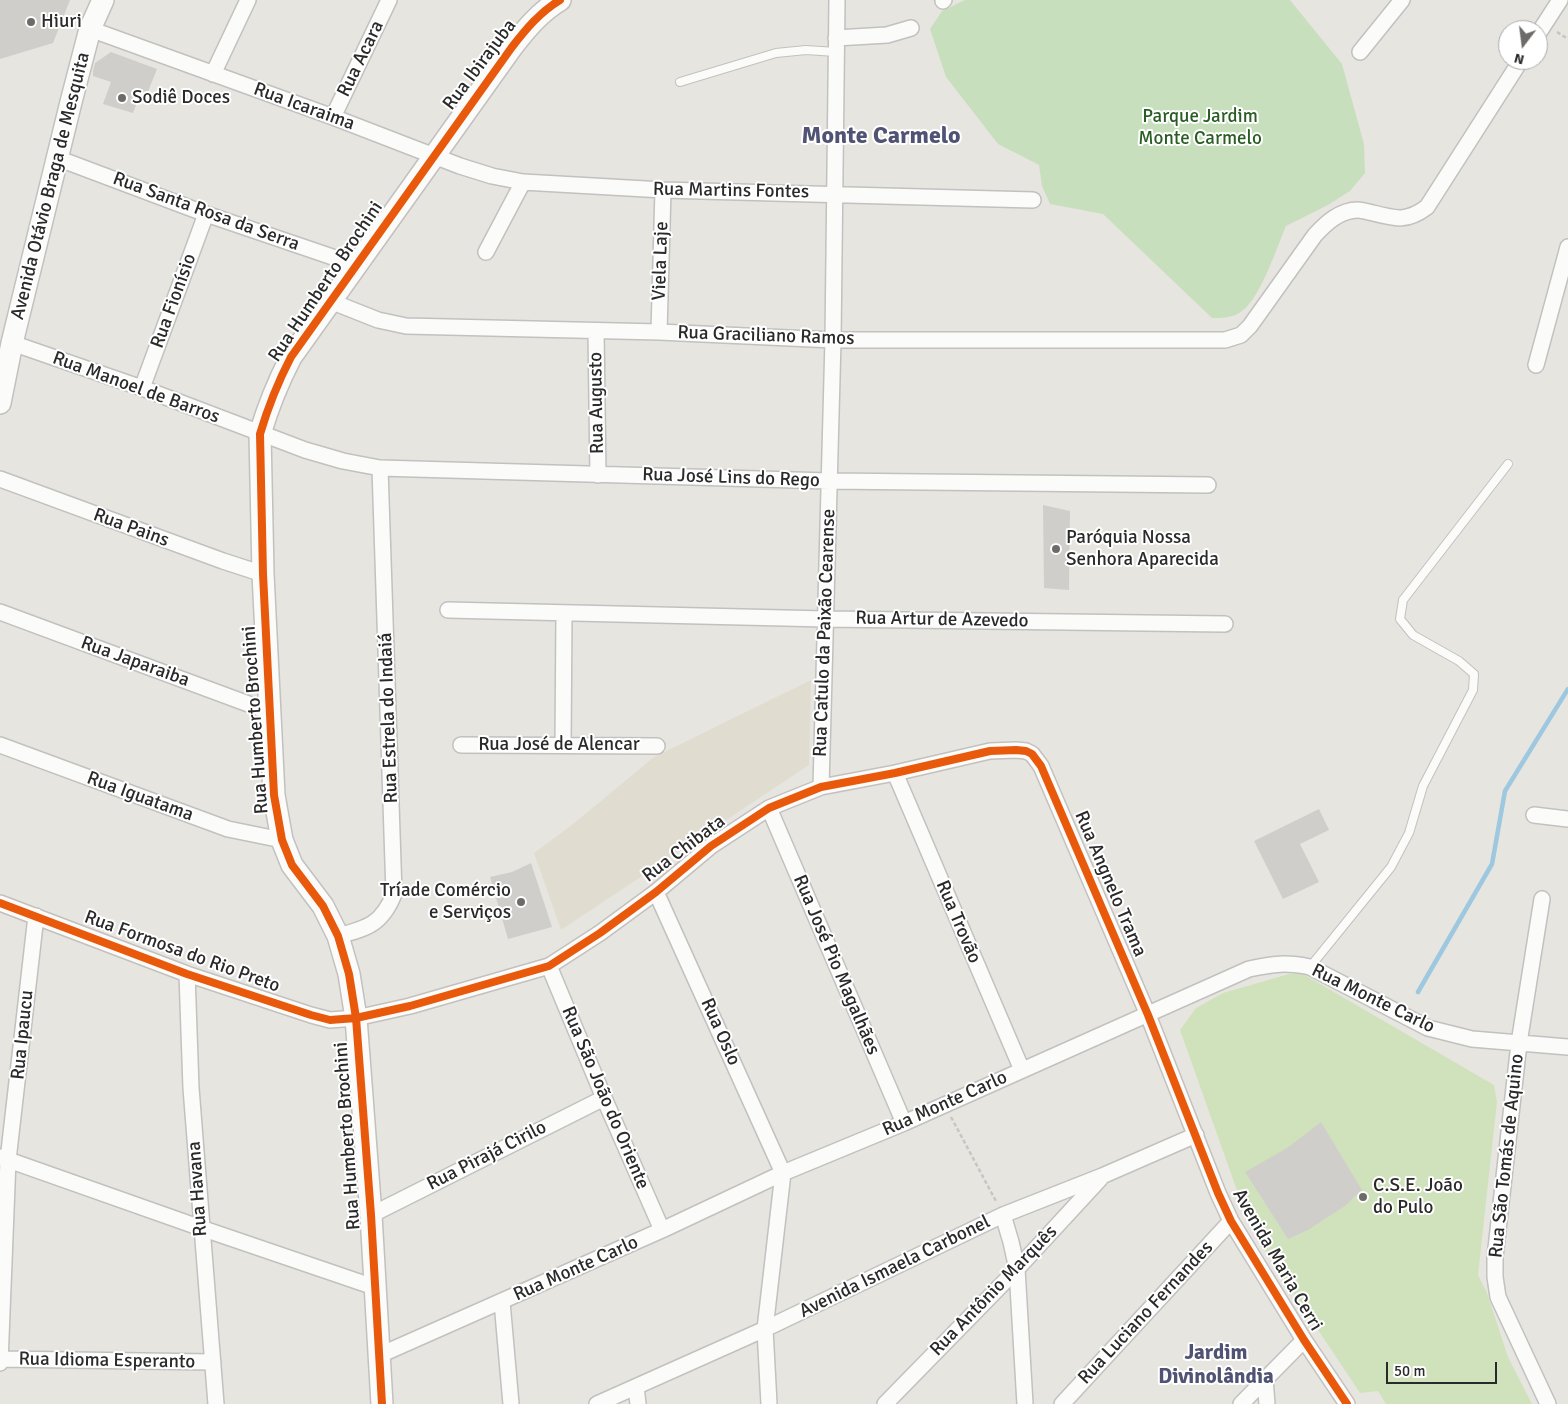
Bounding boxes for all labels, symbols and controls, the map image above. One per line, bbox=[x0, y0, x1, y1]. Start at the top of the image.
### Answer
place label: Hiuri bbox=[41, 11, 82, 33]
street label: Rua Ibirajuba bbox=[438, 15, 522, 115]
marker: Hiuri bbox=[25, 16, 37, 28]
street label: Rua Acara bbox=[333, 17, 389, 101]
north arrow bbox=[1498, 20, 1548, 70]
street label: Avenida Otávio Braga de Mesquita bbox=[7, 50, 95, 322]
text: N bbox=[1512, 50, 1526, 68]
street label: Rua Icaraima bbox=[250, 78, 358, 136]
place label: Sodiê Doces bbox=[132, 87, 230, 109]
marker: Sodiê Doces bbox=[116, 92, 128, 104]
park label: Parque Jardim Monte Carmelo bbox=[1138, 106, 1262, 150]
district label: Monte Carmelo bbox=[801, 123, 961, 151]
street label: Rua Santa Rosa da Serra bbox=[110, 168, 302, 256]
street label: Rua Martins Fontes bbox=[653, 178, 809, 204]
street label: Rua Humberto Brochini bbox=[264, 197, 388, 367]
street label: Viela Laje bbox=[648, 221, 674, 301]
street label: Rua Fionísio bbox=[146, 251, 202, 351]
street label: Rua Graciliano Ramos bbox=[677, 322, 855, 350]
street label: Rua Manoel de Barros bbox=[49, 347, 223, 429]
street label: Rua Augusto bbox=[585, 352, 609, 454]
street label: Rua José Lins do Rego bbox=[642, 464, 820, 492]
street label: Rua Pains bbox=[90, 504, 172, 552]
street label: Rua Catulo da Paixão Cearense bbox=[809, 508, 841, 758]
place label: Paróquia Nossa Senhora Aparecida bbox=[1066, 527, 1219, 571]
marker: Paróquia Nossa Senhora Aparecida bbox=[1050, 543, 1062, 555]
street label: Rua Artur de Azevedo bbox=[855, 607, 1029, 633]
street label: Rua Humberto Brochini bbox=[238, 625, 274, 815]
street label: Rua Japaraiba bbox=[78, 632, 192, 692]
street label: Rua Estrela do Indaiá bbox=[375, 632, 403, 804]
street label: Rua José de Alencar bbox=[478, 734, 640, 756]
street label: Rua Iguatama bbox=[84, 767, 196, 827]
street label: Rua Angnelo Trama bbox=[1069, 808, 1151, 960]
street label: Rua Chibata bbox=[638, 810, 730, 888]
street label: Rua José Pio Magalhães bbox=[788, 872, 884, 1058]
street label: Rua Trovão bbox=[930, 877, 986, 967]
place label: Tríade Comércio e Serviços bbox=[380, 880, 511, 924]
marker: Tríade Comércio e Serviços bbox=[515, 896, 527, 908]
street label: Rua Formosa do Rio Preto bbox=[81, 906, 283, 998]
street label: Rua Monte Carlo bbox=[1308, 959, 1438, 1039]
street label: Rua Ipaucu bbox=[7, 989, 39, 1081]
street label: Rua Oslo bbox=[695, 995, 745, 1069]
street label: Rua São João do Oriente bbox=[556, 1003, 654, 1193]
street label: Rua Humberto Brochini bbox=[330, 1041, 366, 1231]
street label: Rua São Tomás de Aquino bbox=[1485, 1053, 1529, 1259]
street label: Rua Monte Carlo bbox=[879, 1066, 1011, 1142]
street label: Rua Pirajá Cirilo bbox=[423, 1116, 551, 1196]
street label: Rua Havana bbox=[183, 1141, 213, 1237]
place label: C.S.E. João do Pulo bbox=[1373, 1175, 1463, 1219]
street label: Avenida Maria Cerri bbox=[1227, 1185, 1327, 1335]
marker: C.S.E. João do Pulo bbox=[1357, 1191, 1369, 1203]
street label: Avenida Ismaela Carbonel bbox=[796, 1211, 994, 1323]
street label: Rua Antônio Marquês bbox=[926, 1221, 1062, 1361]
street label: Rua Monte Carlo bbox=[510, 1231, 642, 1307]
street label: Rua Luciano Fernandes bbox=[1074, 1237, 1218, 1389]
district label: Jardim Divinolândia bbox=[1158, 1340, 1274, 1390]
street label: Rua Idioma Esperanto bbox=[19, 1348, 195, 1374]
scale bar bbox=[1388, 1352, 1499, 1384]
text: 50 m bbox=[1394, 1362, 1425, 1380]

